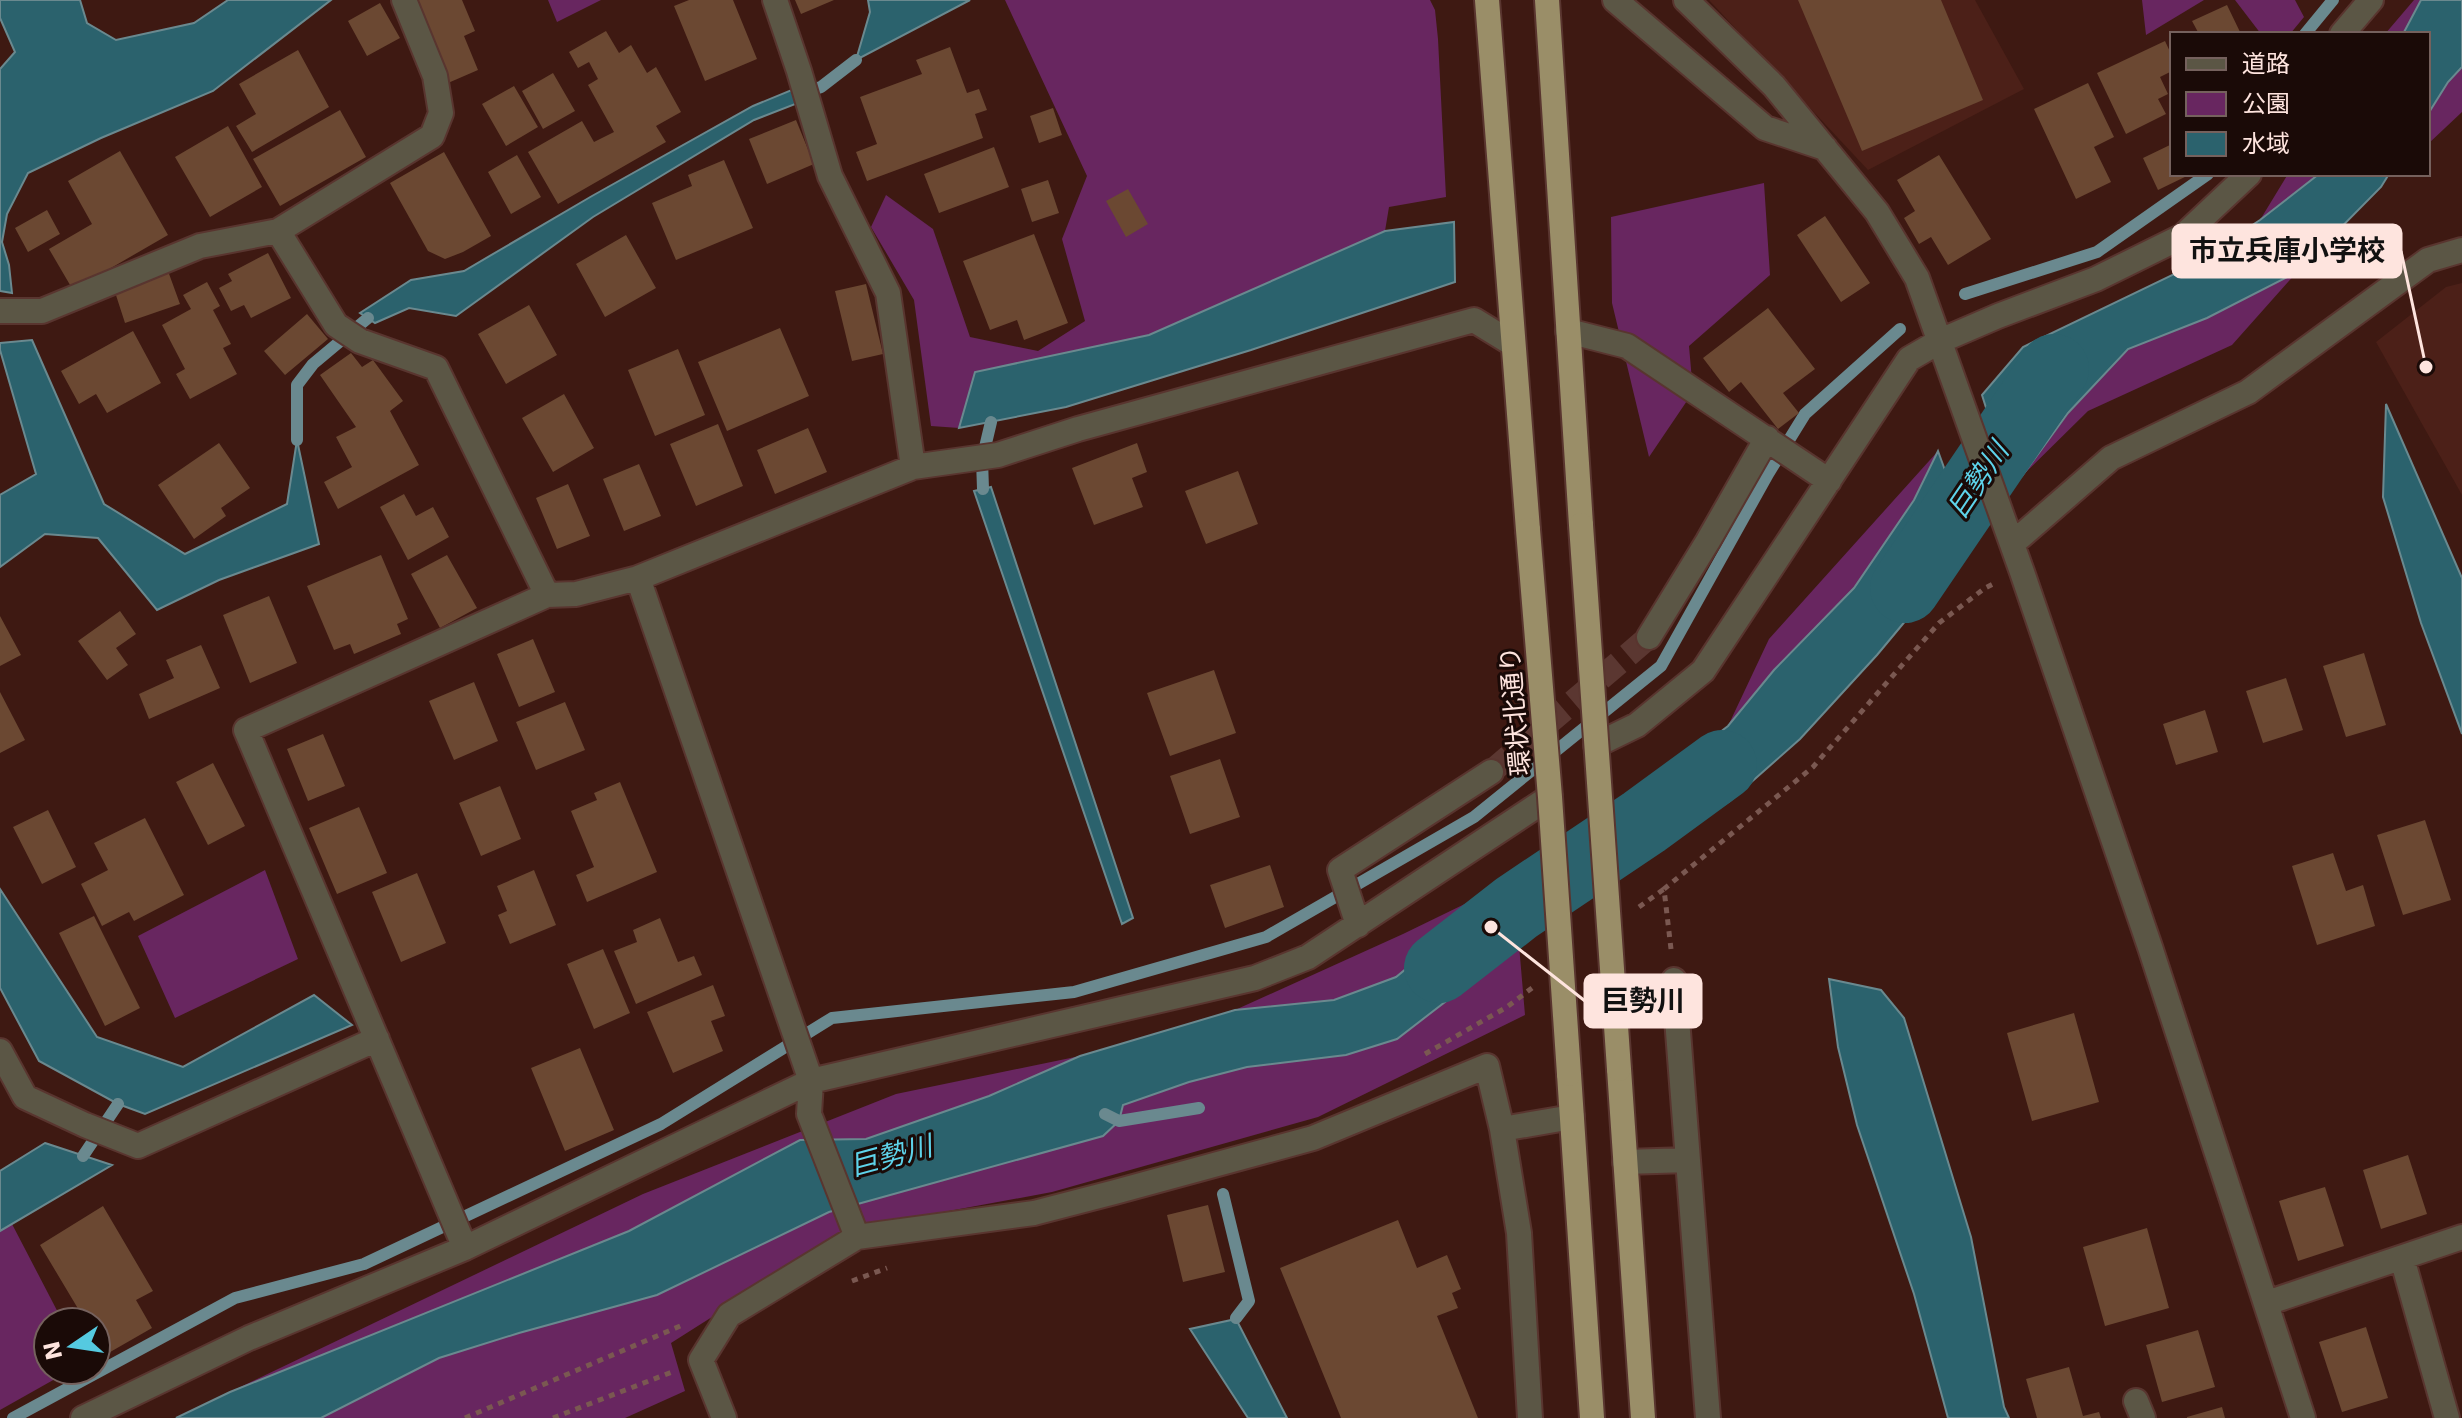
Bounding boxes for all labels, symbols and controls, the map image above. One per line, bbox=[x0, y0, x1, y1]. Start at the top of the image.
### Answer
legend bbox=[2170, 32, 2430, 176]
text: 道路 bbox=[2242, 50, 2290, 78]
text: 公園 bbox=[2242, 90, 2290, 118]
text: 水域 bbox=[2242, 130, 2290, 158]
callout: 市立兵庫小学校 bbox=[2173, 225, 2401, 277]
text: 市立兵庫小学校 bbox=[2189, 234, 2385, 267]
water label: 巨勢川 bbox=[1941, 433, 2017, 524]
street label: 環状北通り bbox=[1494, 645, 1536, 777]
callout: 巨勢川 bbox=[1585, 975, 1701, 1027]
text: 巨勢川 bbox=[1601, 984, 1685, 1017]
water label: 巨勢川 bbox=[846, 1128, 939, 1183]
north arrow bbox=[32, 1306, 112, 1386]
text: N bbox=[39, 1339, 67, 1362]

